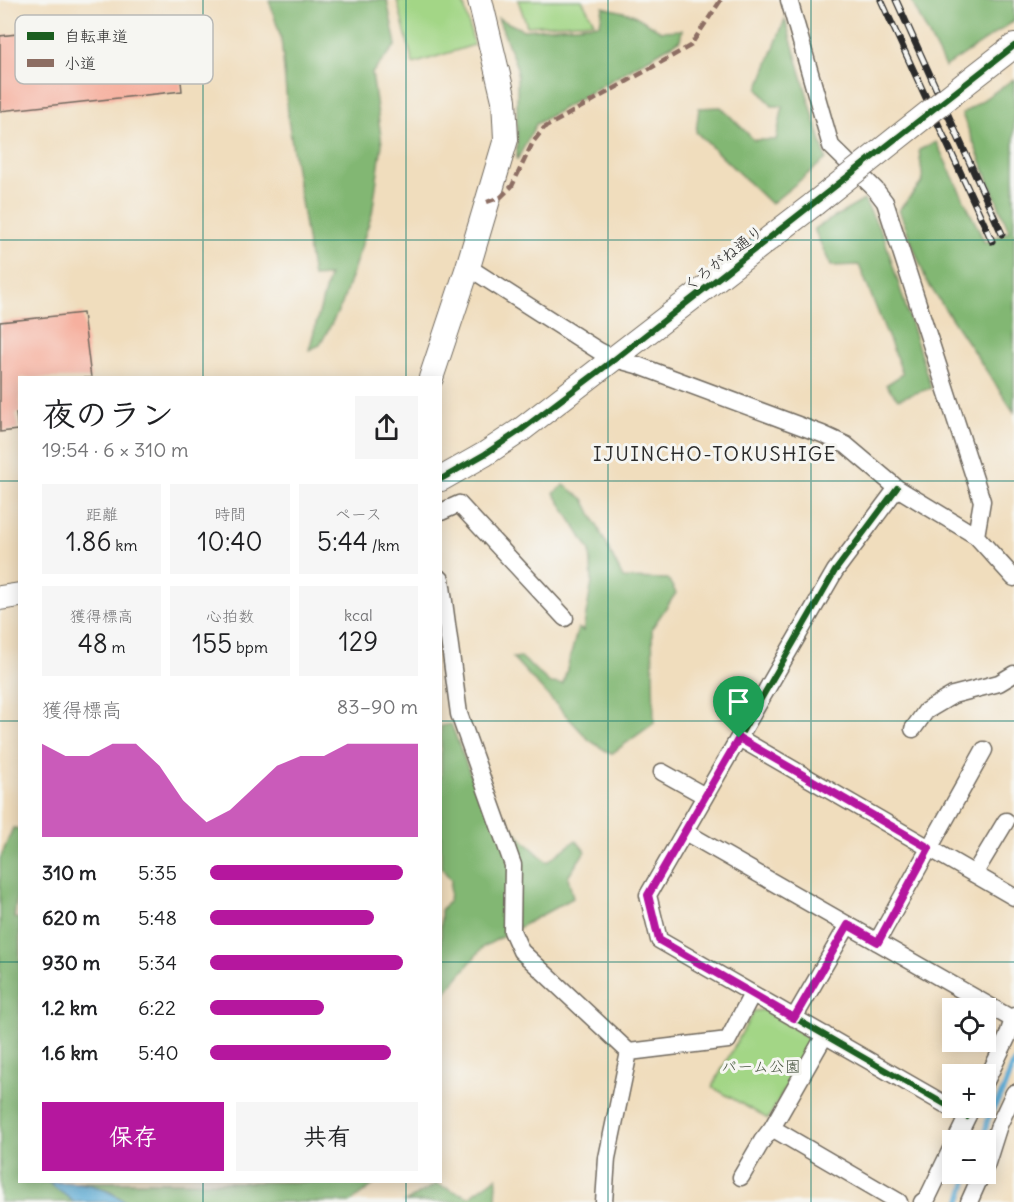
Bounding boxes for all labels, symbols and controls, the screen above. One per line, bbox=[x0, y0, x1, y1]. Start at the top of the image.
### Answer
legend bbox=[15, 15, 213, 84]
text: 自転車道 bbox=[64, 26, 128, 46]
text: 小道 bbox=[64, 53, 96, 73]
street label: くろがね通り bbox=[679, 221, 767, 295]
text: 夜のラン bbox=[42, 393, 174, 435]
button: share bbox=[355, 396, 418, 459]
text: 19:54 · 6 × 310 m bbox=[42, 437, 189, 462]
district label: IJUINCHO-TOKUSHIGE bbox=[593, 441, 837, 466]
text: 距離 bbox=[86, 504, 118, 524]
text: 時間 bbox=[214, 504, 246, 524]
text: ペース bbox=[335, 504, 382, 524]
text: 1.86 bbox=[66, 525, 112, 558]
text: 10:40 bbox=[197, 525, 263, 558]
text: 5:44 bbox=[317, 525, 368, 558]
text: km bbox=[112, 535, 138, 555]
text: /km bbox=[368, 535, 400, 555]
text: kcal bbox=[344, 605, 373, 625]
text: 獲得標高 bbox=[70, 606, 134, 626]
text: 心拍数 bbox=[206, 606, 254, 626]
text: 129 bbox=[339, 625, 378, 658]
text: 48 bbox=[78, 627, 108, 660]
text: 155 bbox=[192, 627, 232, 660]
text: m bbox=[108, 637, 126, 657]
text: bpm bbox=[232, 637, 268, 657]
pin bbox=[713, 676, 764, 738]
icon: arrive bbox=[722, 685, 755, 718]
text: 83–90 m bbox=[337, 694, 418, 719]
text: 獲得標高 bbox=[42, 697, 122, 722]
text: 310 m bbox=[42, 860, 97, 885]
text: 5:35 bbox=[138, 860, 177, 885]
text: 620 m bbox=[42, 905, 100, 930]
text: 5:48 bbox=[138, 905, 177, 930]
text: 930 m bbox=[42, 950, 100, 975]
text: 5:34 bbox=[138, 950, 177, 975]
text: 1.2 km bbox=[42, 995, 98, 1020]
text: 6:22 bbox=[138, 995, 176, 1020]
map controls bbox=[942, 998, 996, 1184]
button: locate bbox=[942, 998, 996, 1052]
text: 1.6 km bbox=[42, 1040, 98, 1065]
text: 5:40 bbox=[138, 1040, 179, 1065]
park label: パーム公園 bbox=[721, 1056, 801, 1076]
button: + bbox=[942, 1064, 996, 1118]
button: 保存 bbox=[42, 1102, 224, 1171]
button: 共有 bbox=[236, 1102, 418, 1171]
button: − bbox=[942, 1130, 996, 1184]

